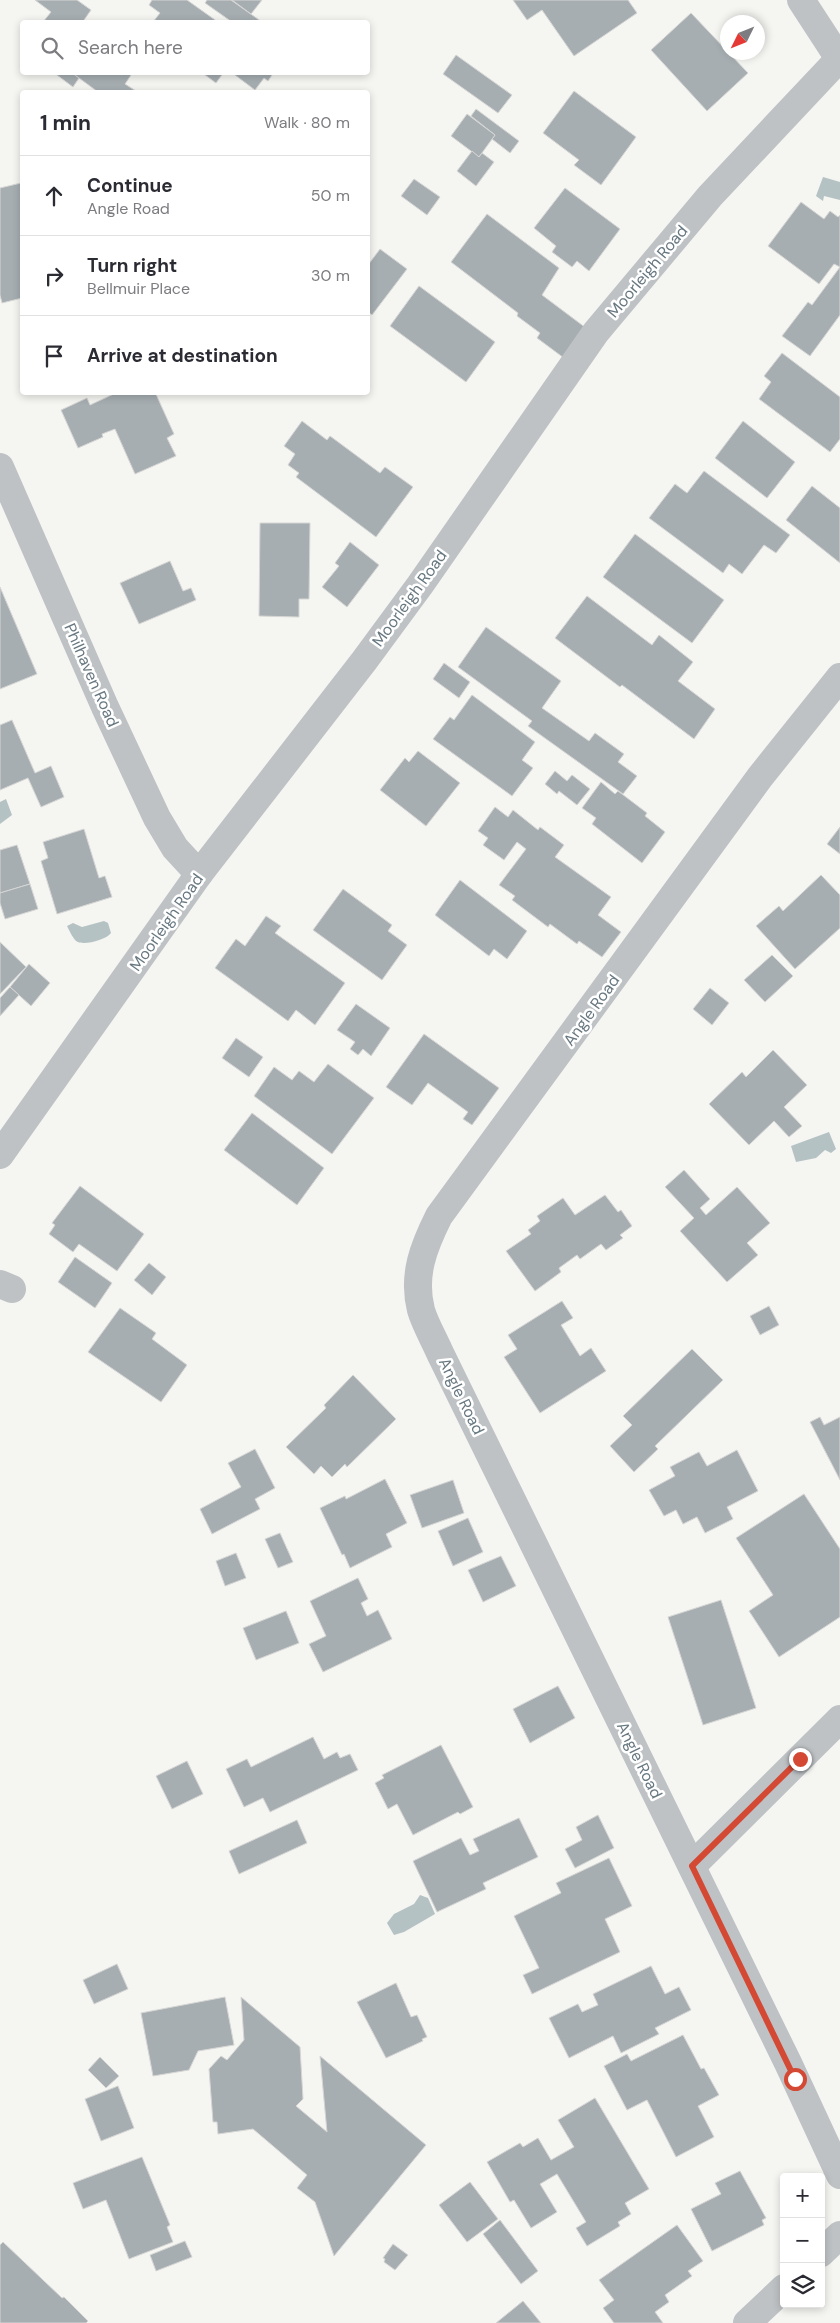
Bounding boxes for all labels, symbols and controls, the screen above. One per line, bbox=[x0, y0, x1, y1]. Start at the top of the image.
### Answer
north arrow bbox=[720, 15, 765, 60]
search box bbox=[20, 20, 370, 75]
icon: search bbox=[38, 34, 66, 62]
text: Search here bbox=[78, 35, 183, 60]
text: 1 min bbox=[40, 109, 91, 137]
text: Walk · 80 m bbox=[264, 112, 350, 133]
text: Continue bbox=[87, 173, 173, 198]
icon: ahead bbox=[40, 182, 68, 210]
text: 50 m bbox=[311, 185, 350, 206]
text: Angle Road bbox=[87, 198, 170, 219]
street label: Moorleigh Road bbox=[603, 221, 692, 322]
text: Turn right bbox=[87, 253, 177, 278]
icon: right bbox=[40, 262, 68, 290]
text: 30 m bbox=[311, 265, 350, 286]
text: Bellmuir Place bbox=[87, 278, 190, 299]
icon: arrive bbox=[40, 342, 68, 370]
text: Arrive at destination bbox=[87, 343, 278, 368]
street label: Moorleigh Road bbox=[367, 546, 452, 651]
street label: Philhaven Road bbox=[59, 620, 124, 730]
street label: Moorleigh Road bbox=[125, 869, 208, 975]
street label: Angle Road bbox=[559, 971, 624, 1050]
street label: Angle Road bbox=[434, 1354, 489, 1438]
street label: Angle Road bbox=[612, 1718, 667, 1802]
route end bbox=[789, 1748, 812, 1771]
route start bbox=[784, 2068, 807, 2091]
map controls bbox=[780, 2173, 825, 2308]
button: + bbox=[780, 2173, 825, 2218]
button: − bbox=[780, 2218, 825, 2263]
button: layers bbox=[780, 2263, 825, 2308]

